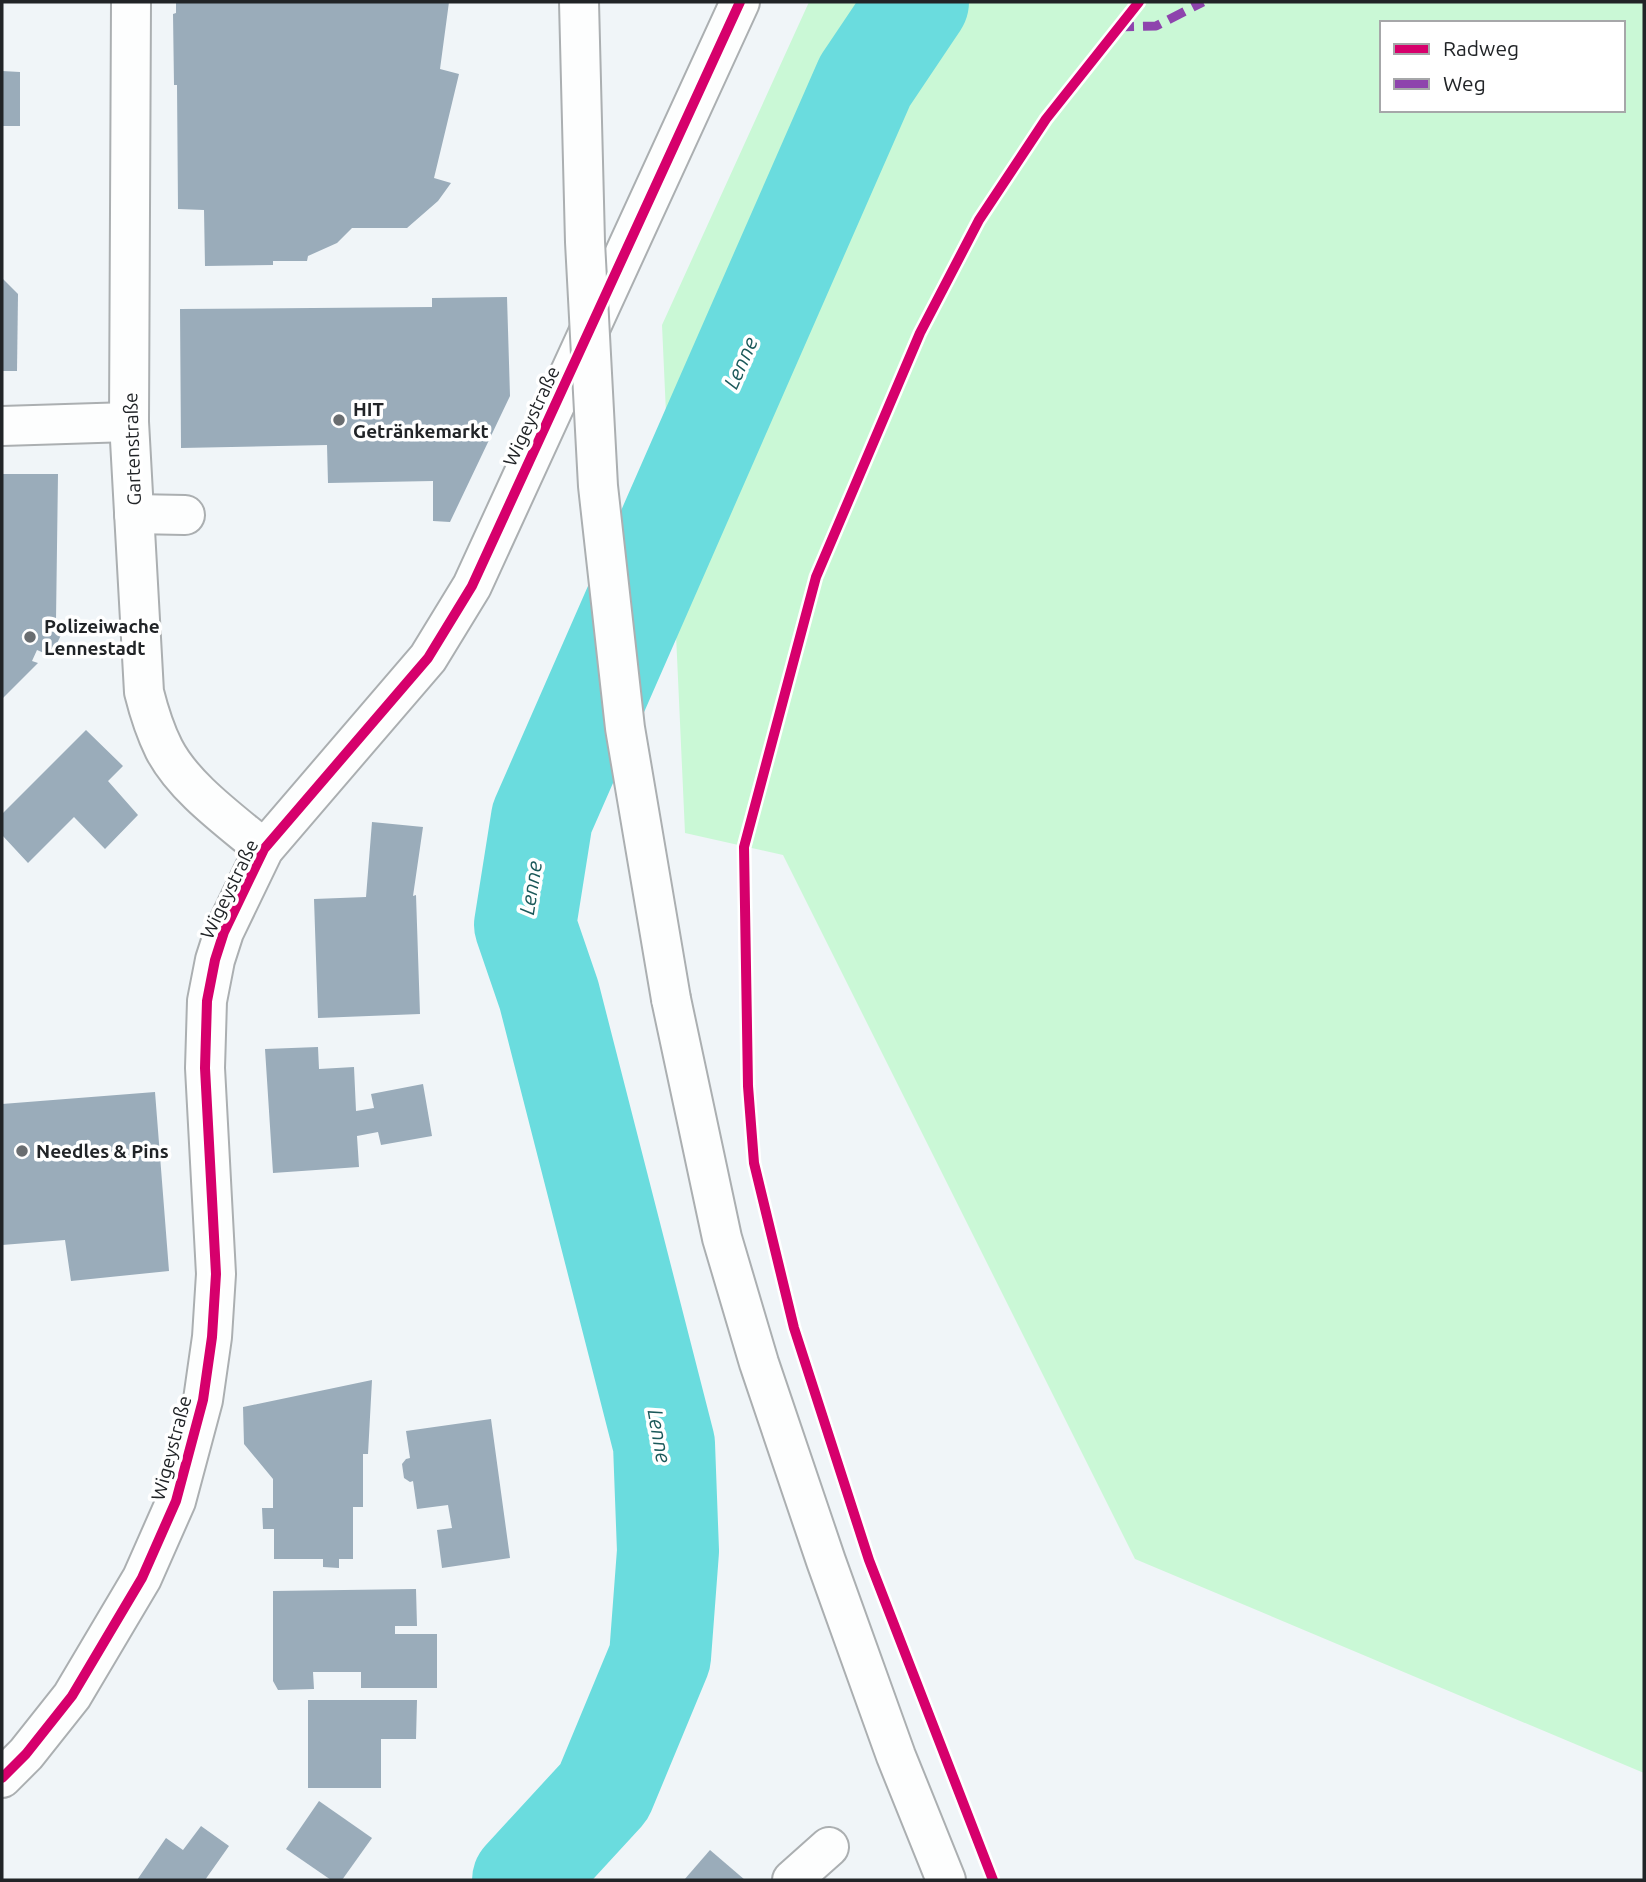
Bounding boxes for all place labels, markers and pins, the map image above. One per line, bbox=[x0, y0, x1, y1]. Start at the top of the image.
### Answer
place label: HIT Getränkemarkt bbox=[353, 398, 489, 442]
marker: HIT Getränkemarkt bbox=[331, 412, 347, 428]
place label: Polizeiwache Lennestadt bbox=[44, 615, 160, 659]
marker: Polizeiwache Lennestadt bbox=[22, 629, 38, 645]
place label: Needles & Pins bbox=[36, 1140, 169, 1162]
marker: Needles & Pins bbox=[14, 1143, 30, 1159]

